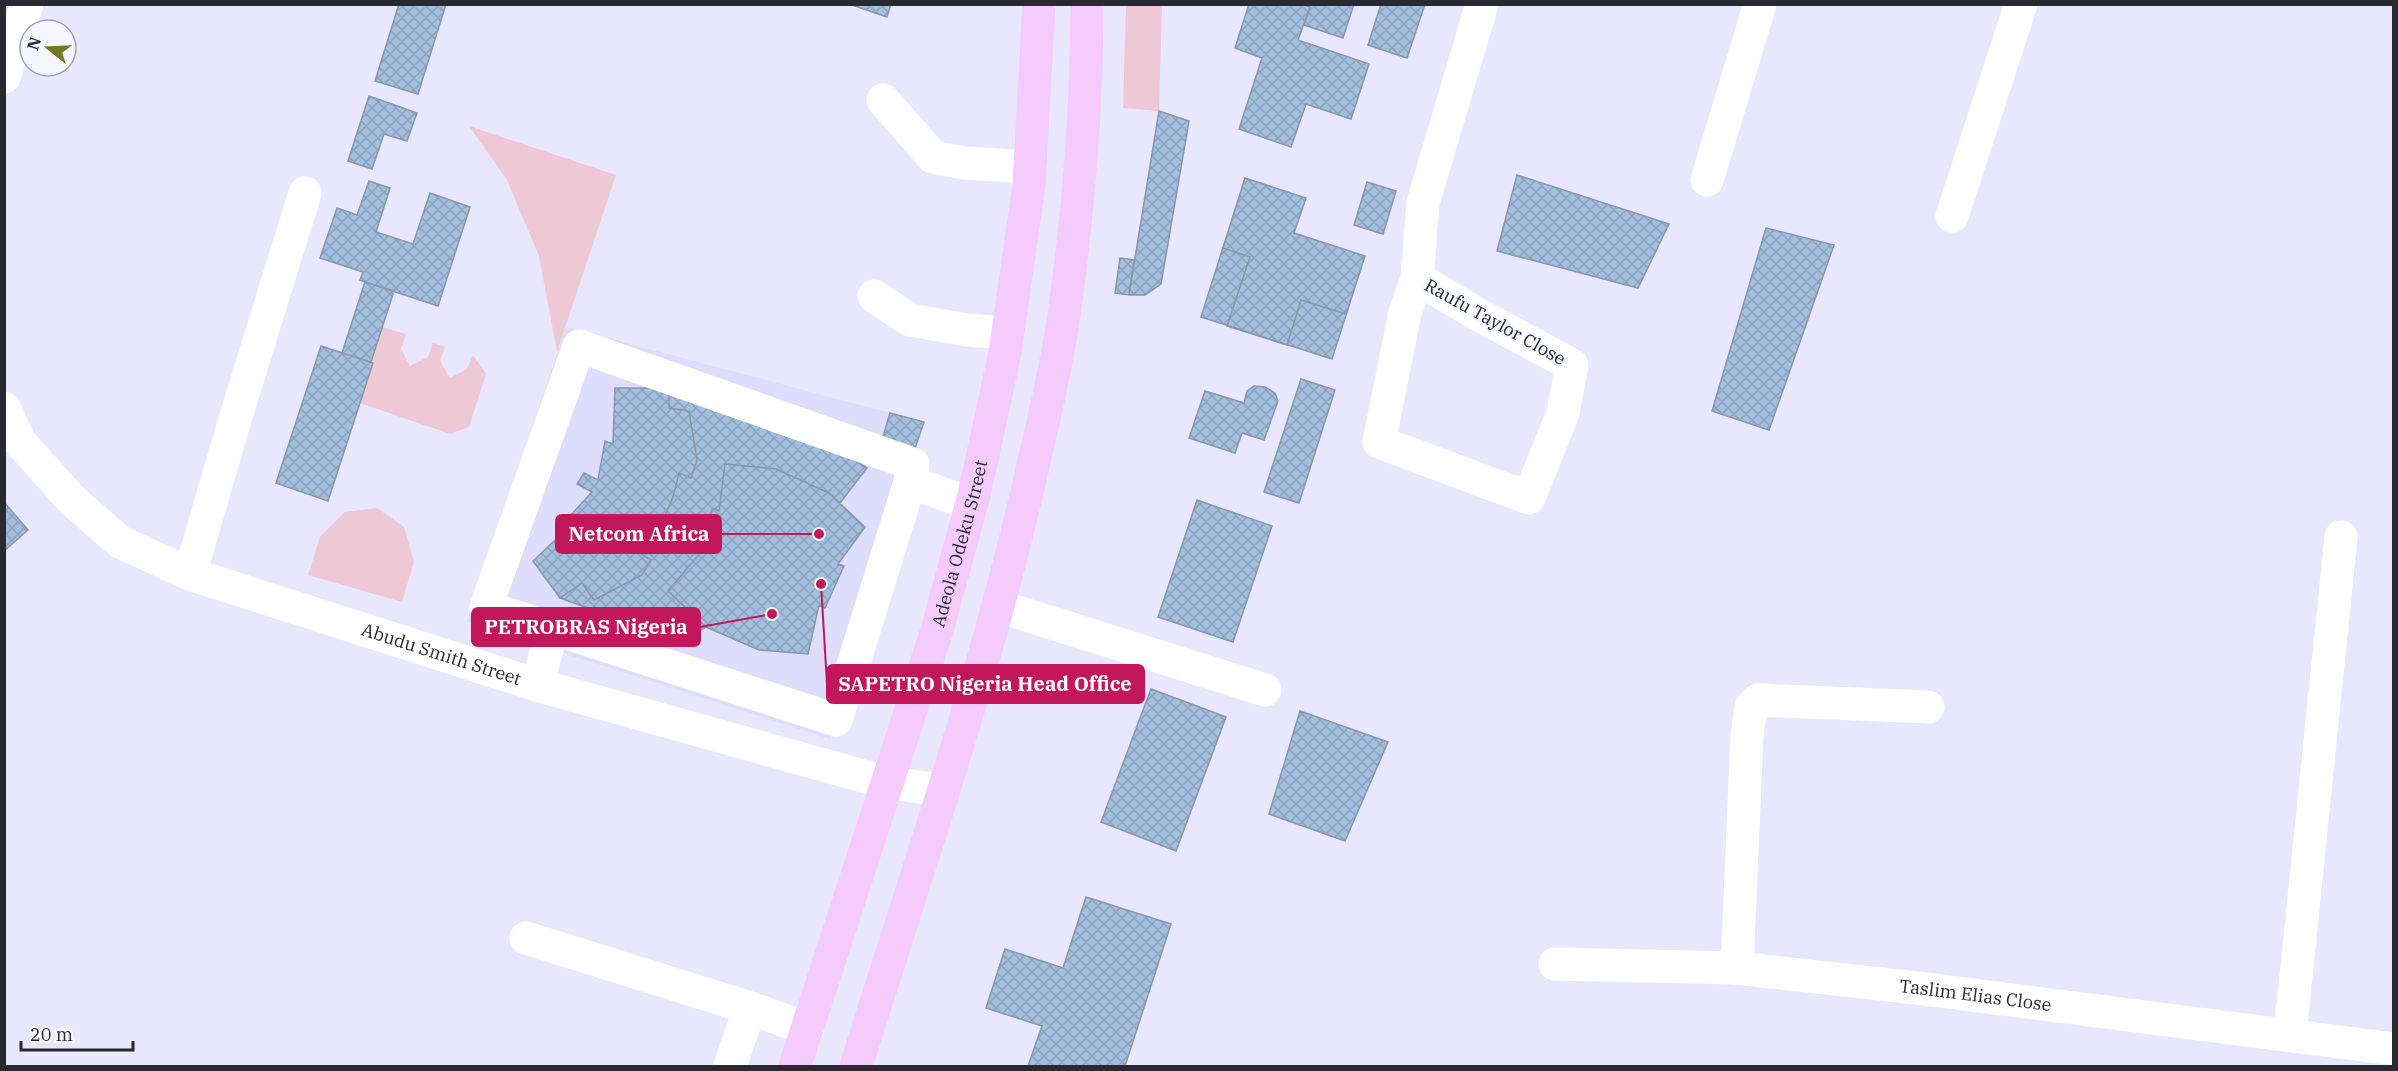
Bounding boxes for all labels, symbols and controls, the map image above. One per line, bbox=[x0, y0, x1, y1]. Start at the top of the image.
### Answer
north arrow bbox=[18, 18, 78, 78]
text: N bbox=[22, 34, 45, 52]
street label: Raufu Taylor Close bbox=[1421, 273, 1570, 370]
street label: Adeola Odeku Street bbox=[926, 458, 992, 630]
callout: Netcom Africa bbox=[556, 515, 721, 553]
text: Netcom Africa bbox=[569, 520, 709, 547]
callout: PETROBRAS Nigeria bbox=[472, 608, 700, 646]
text: PETROBRAS Nigeria bbox=[484, 613, 688, 640]
street label: Abudu Smith Street bbox=[359, 618, 524, 690]
callout: SAPETRO Nigeria Head Office bbox=[827, 665, 1144, 703]
text: SAPETRO Nigeria Head Office bbox=[838, 670, 1132, 697]
street label: Taslim Elias Close bbox=[1898, 974, 2053, 1016]
scale bar bbox=[21, 1014, 134, 1052]
text: 20 m bbox=[30, 1023, 73, 1046]

